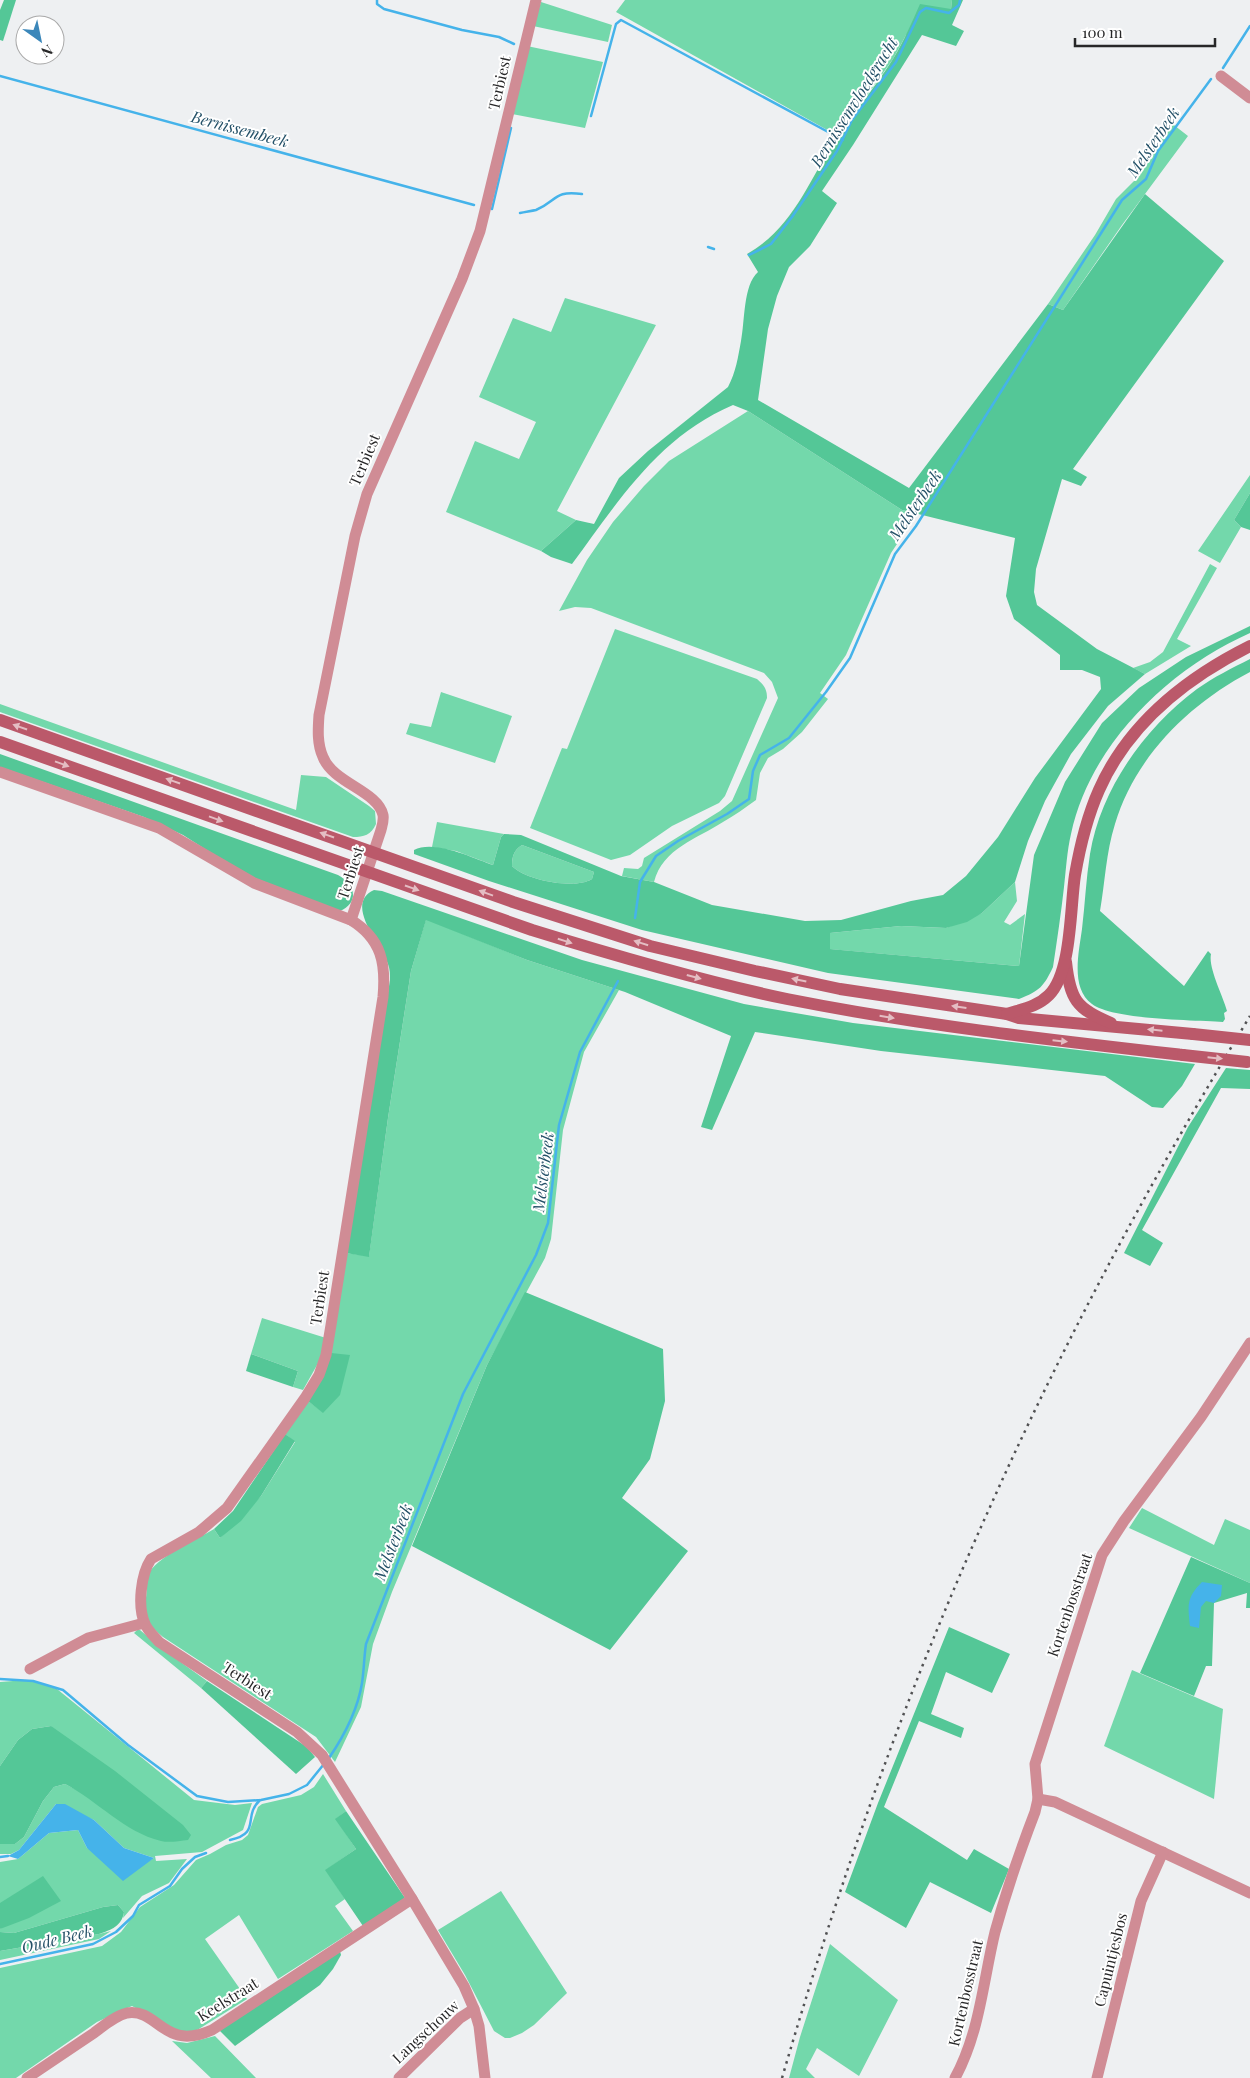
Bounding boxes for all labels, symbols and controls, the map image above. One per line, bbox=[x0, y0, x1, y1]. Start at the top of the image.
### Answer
north arrow bbox=[15, 15, 65, 65]
scale bar bbox=[1075, 15, 1215, 47]
text: 100 m bbox=[1082, 22, 1123, 42]
water label: Bernissemvloedgracht bbox=[805, 32, 902, 171]
text: N bbox=[38, 41, 57, 62]
street label: Terbiest bbox=[483, 53, 515, 112]
water label: Melsterbeek bbox=[1121, 103, 1184, 182]
water label: Bernissembeek bbox=[188, 105, 291, 152]
street label: Terbiest bbox=[344, 430, 384, 489]
water label: Melsterbeek bbox=[883, 466, 946, 545]
one-way arrow bbox=[13, 723, 28, 730]
one-way arrow bbox=[55, 761, 70, 768]
one-way arrow bbox=[166, 777, 181, 784]
one-way arrow bbox=[208, 816, 223, 823]
one-way arrow bbox=[319, 831, 334, 838]
street label: Terbiest bbox=[332, 843, 368, 902]
one-way arrow bbox=[404, 885, 419, 892]
one-way arrow bbox=[479, 889, 494, 896]
one-way arrow bbox=[558, 937, 573, 945]
one-way arrow bbox=[633, 938, 648, 946]
one-way arrow bbox=[687, 973, 702, 981]
one-way arrow bbox=[790, 976, 806, 984]
one-way arrow bbox=[951, 1002, 967, 1010]
one-way arrow bbox=[880, 1013, 896, 1021]
one-way arrow bbox=[1147, 1026, 1163, 1034]
one-way arrow bbox=[1053, 1037, 1069, 1045]
one-way arrow bbox=[1208, 1055, 1224, 1063]
water label: Melsterbeek bbox=[527, 1131, 558, 1214]
street label: Terbiest bbox=[305, 1268, 333, 1327]
water label: Melsterbeek bbox=[368, 1501, 417, 1584]
street label: Kortenbosstraat bbox=[1042, 1549, 1096, 1659]
street label: Terbiest bbox=[219, 1657, 277, 1704]
street label: Capuintjesbos bbox=[1089, 1911, 1131, 2009]
water label: Oude Beek bbox=[19, 1920, 95, 1957]
street label: Kortenbosstraat bbox=[943, 1937, 987, 2048]
street label: Keelstraat bbox=[193, 1972, 262, 2026]
street label: Langschouw bbox=[388, 1995, 463, 2067]

